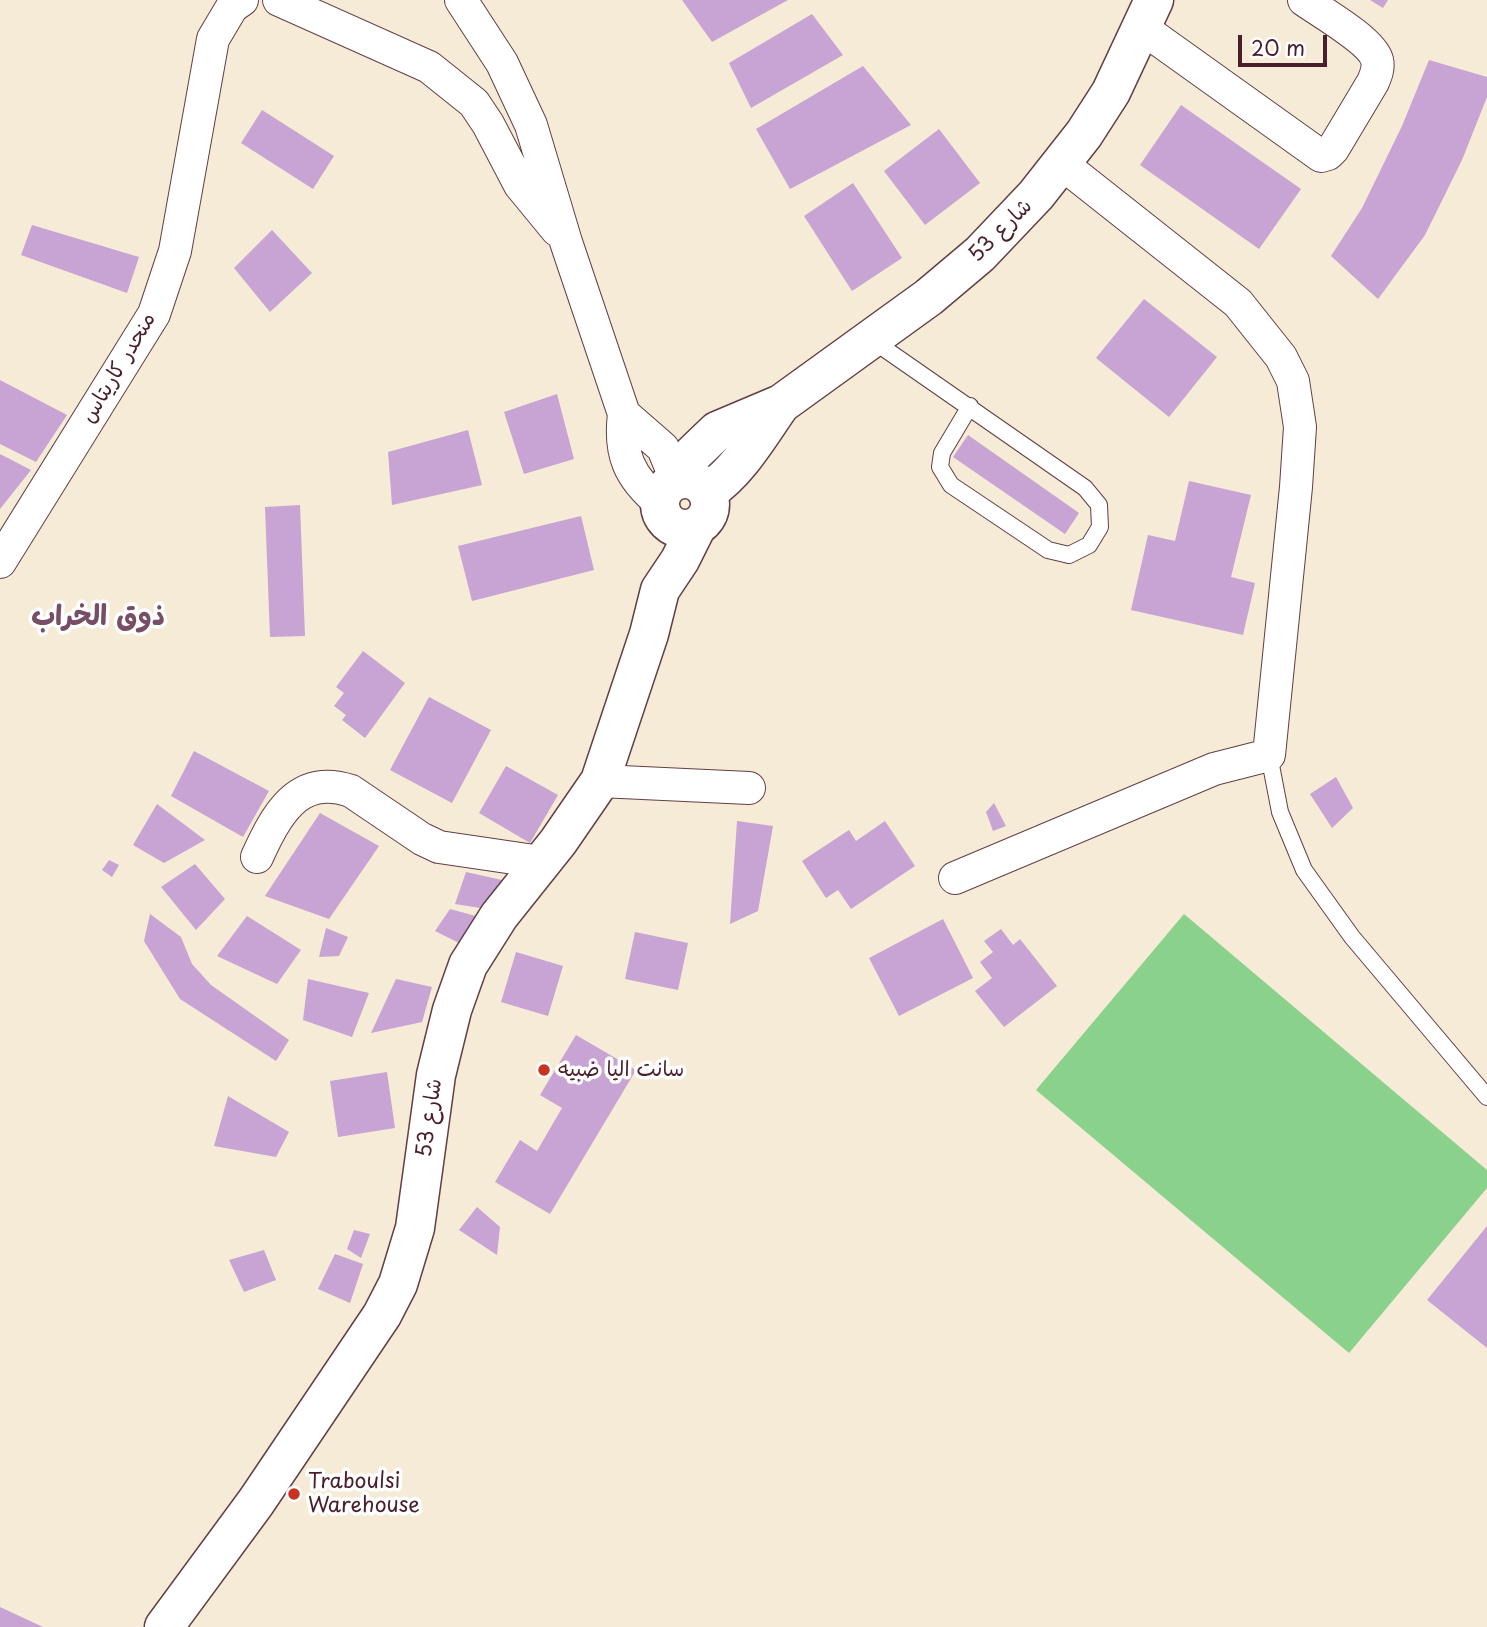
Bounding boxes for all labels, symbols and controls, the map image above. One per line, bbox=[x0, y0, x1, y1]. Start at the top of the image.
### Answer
scale bar bbox=[1242, 21, 1331, 65]
text: 20 m bbox=[1251, 31, 1305, 63]
street label: شارع 53 bbox=[964, 194, 1038, 268]
street label: منحدر كاريتاس bbox=[76, 308, 162, 428]
district label: ذوق الخراب bbox=[31, 600, 165, 634]
place label: سانت اليا ضبيه bbox=[558, 1057, 684, 1083]
marker: سانت اليا ضبيه bbox=[536, 1062, 552, 1078]
street label: شارع 53 bbox=[412, 1077, 448, 1159]
place label: Traboulsi Warehouse bbox=[308, 1469, 420, 1519]
marker: Traboulsi Warehouse bbox=[286, 1486, 302, 1502]

